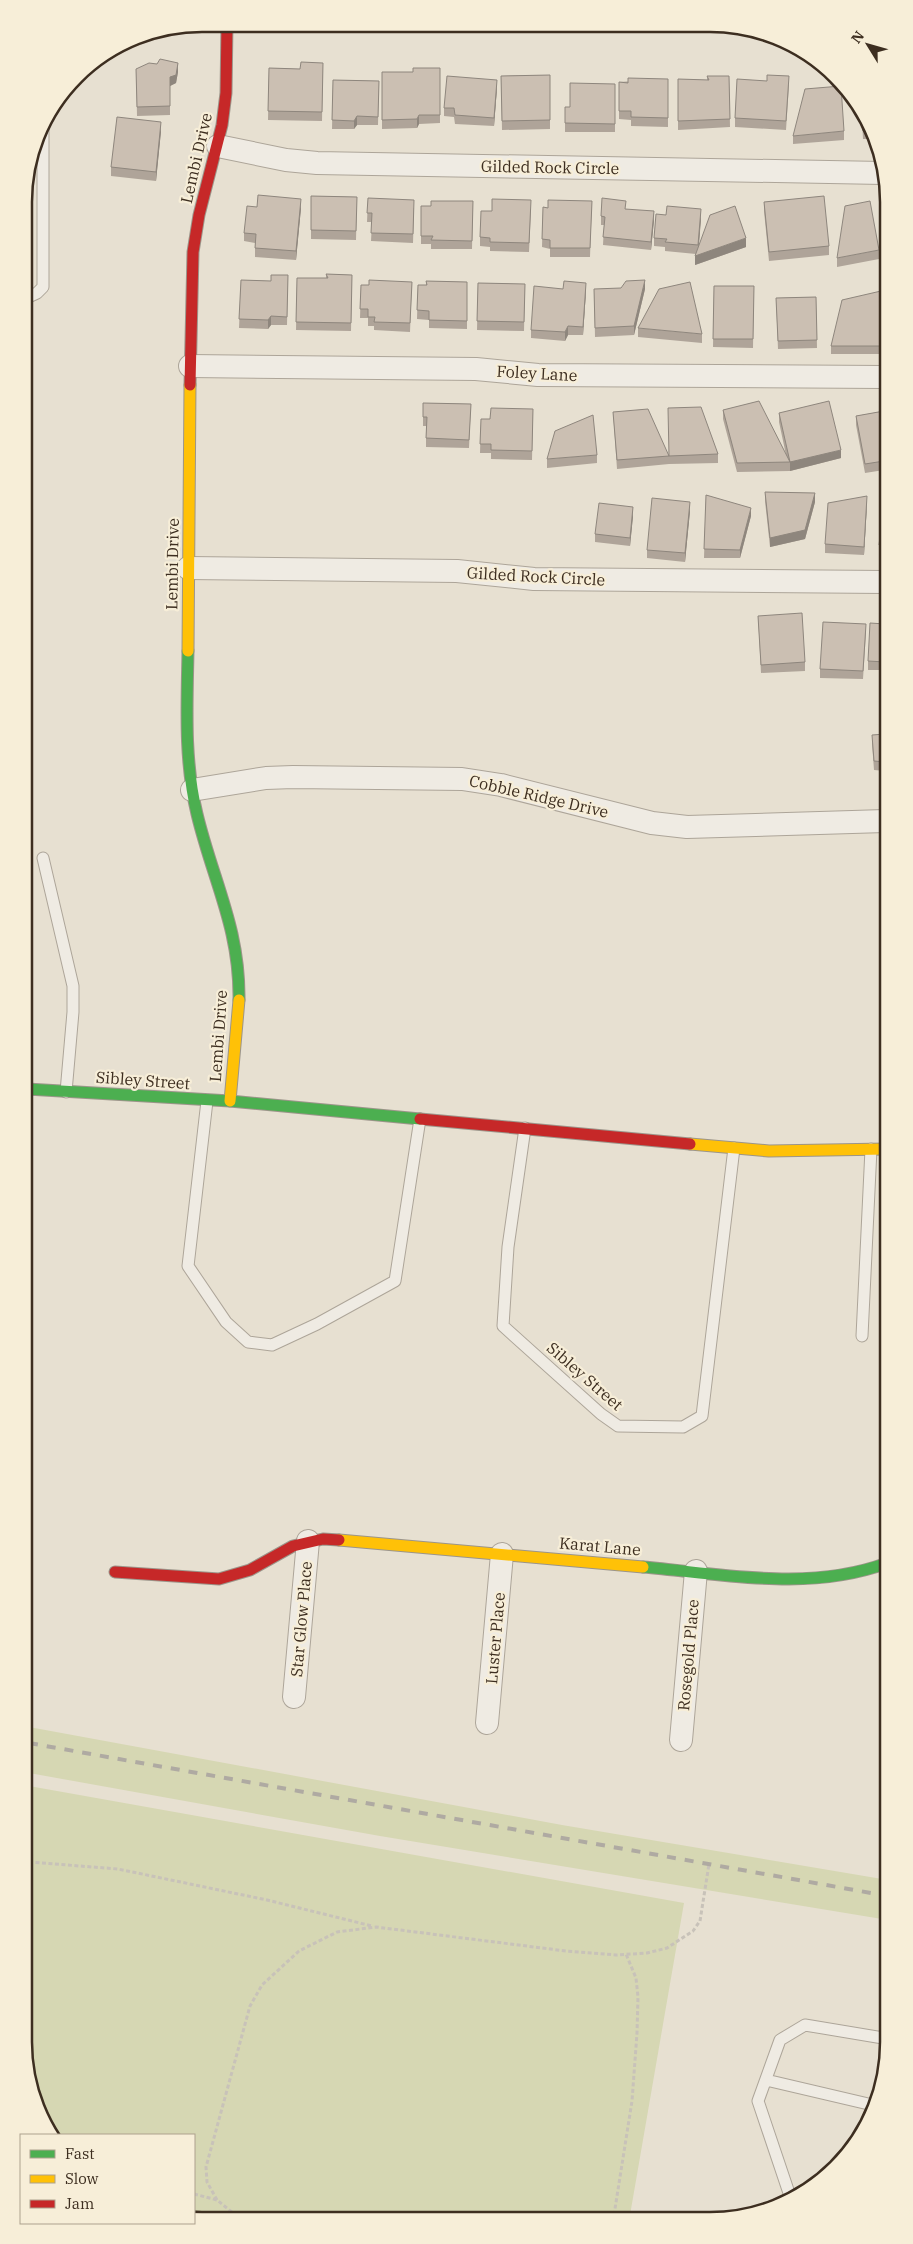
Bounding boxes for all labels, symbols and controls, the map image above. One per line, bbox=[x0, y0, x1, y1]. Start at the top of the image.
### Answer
north arrow bbox=[843, 20, 893, 70]
text: N bbox=[847, 27, 868, 47]
street label: Lembi Drive bbox=[176, 111, 216, 205]
street label: Gilded Rock Circle bbox=[481, 156, 619, 178]
street label: Foley Lane bbox=[496, 361, 578, 385]
street label: Lembi Drive bbox=[161, 518, 183, 610]
street label: Gilded Rock Circle bbox=[466, 562, 606, 590]
street label: Cobble Ridge Drive bbox=[467, 770, 611, 822]
street label: Lembi Drive bbox=[205, 989, 231, 1083]
street label: Sibley Street bbox=[95, 1067, 191, 1093]
street label: Sibley Street bbox=[543, 1337, 627, 1415]
street label: Karat Lane bbox=[558, 1532, 642, 1560]
street label: Star Glow Place bbox=[286, 1560, 316, 1678]
street label: Luster Place bbox=[481, 1591, 509, 1685]
street label: Rosegold Place bbox=[673, 1598, 703, 1712]
legend bbox=[20, 2134, 195, 2224]
text: Fast bbox=[65, 2144, 95, 2163]
text: Slow bbox=[65, 2169, 99, 2188]
text: Jam bbox=[65, 2194, 94, 2213]

